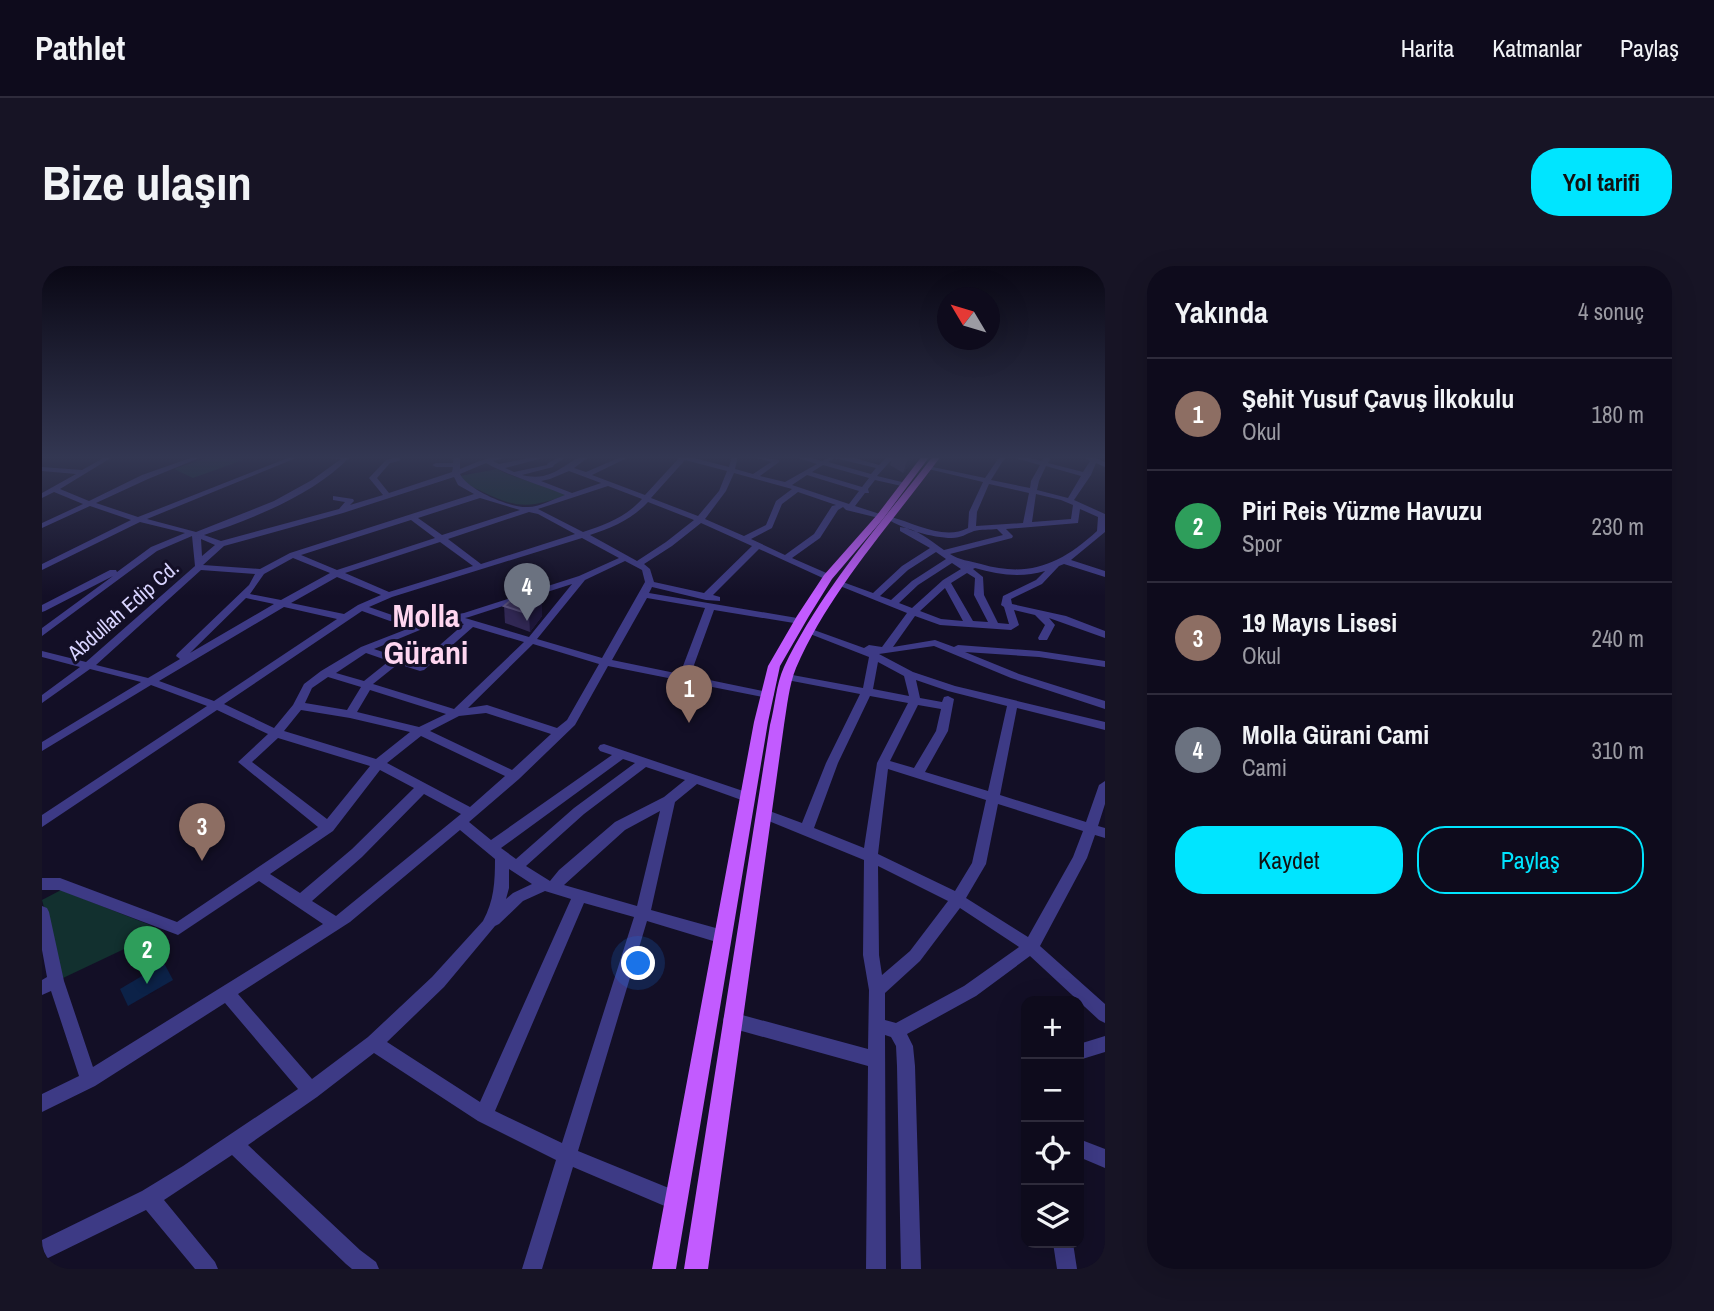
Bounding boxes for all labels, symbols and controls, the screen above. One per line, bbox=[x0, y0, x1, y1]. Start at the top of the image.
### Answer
text: Pathlet bbox=[35, 26, 125, 70]
text: Harita bbox=[1401, 32, 1454, 64]
text: Katmanlar bbox=[1492, 32, 1582, 64]
text: Paylaş bbox=[1620, 32, 1679, 64]
button: Yol tarifi bbox=[1531, 148, 1672, 216]
text: Bize ulaşın bbox=[42, 149, 252, 215]
north arrow bbox=[937, 287, 1000, 350]
text: Yakında bbox=[1175, 292, 1268, 332]
text: 4 sonuç bbox=[1578, 296, 1644, 327]
text: Şehit Yusuf Çavuş İlkokulu bbox=[1242, 381, 1514, 416]
text: 1 bbox=[1193, 399, 1203, 430]
text: 180 m bbox=[1592, 399, 1644, 430]
text: Okul bbox=[1242, 416, 1281, 447]
text: Piri Reis Yüzme Havuzu bbox=[1242, 493, 1482, 528]
text: 2 bbox=[1193, 511, 1203, 542]
text: 230 m bbox=[1592, 511, 1644, 542]
text: Spor bbox=[1242, 528, 1282, 559]
street label: Abdullah Edip Cd. bbox=[60, 554, 185, 667]
pin: 4 bbox=[504, 563, 550, 621]
district label: Molla Gürani bbox=[384, 594, 468, 674]
text: 19 Mayıs Lisesi bbox=[1242, 605, 1397, 640]
text: 3 bbox=[1193, 623, 1203, 654]
text: 240 m bbox=[1592, 623, 1644, 654]
text: Okul bbox=[1242, 640, 1281, 671]
pin: 1 bbox=[666, 665, 712, 723]
text: Molla Gürani Cami bbox=[1242, 717, 1429, 752]
text: 4 bbox=[1193, 735, 1203, 766]
text: 310 m bbox=[1592, 735, 1644, 766]
text: Cami bbox=[1242, 752, 1287, 783]
pin: 3 bbox=[179, 803, 225, 861]
button: Kaydet bbox=[1175, 826, 1403, 894]
button: Paylaş bbox=[1417, 826, 1644, 894]
pin: 2 bbox=[124, 926, 170, 984]
your location bbox=[621, 946, 655, 980]
map controls bbox=[1021, 996, 1084, 1248]
button: + bbox=[1021, 996, 1084, 1059]
button: − bbox=[1021, 1059, 1084, 1122]
button: locate bbox=[1021, 1122, 1084, 1185]
button: layers bbox=[1021, 1185, 1084, 1248]

